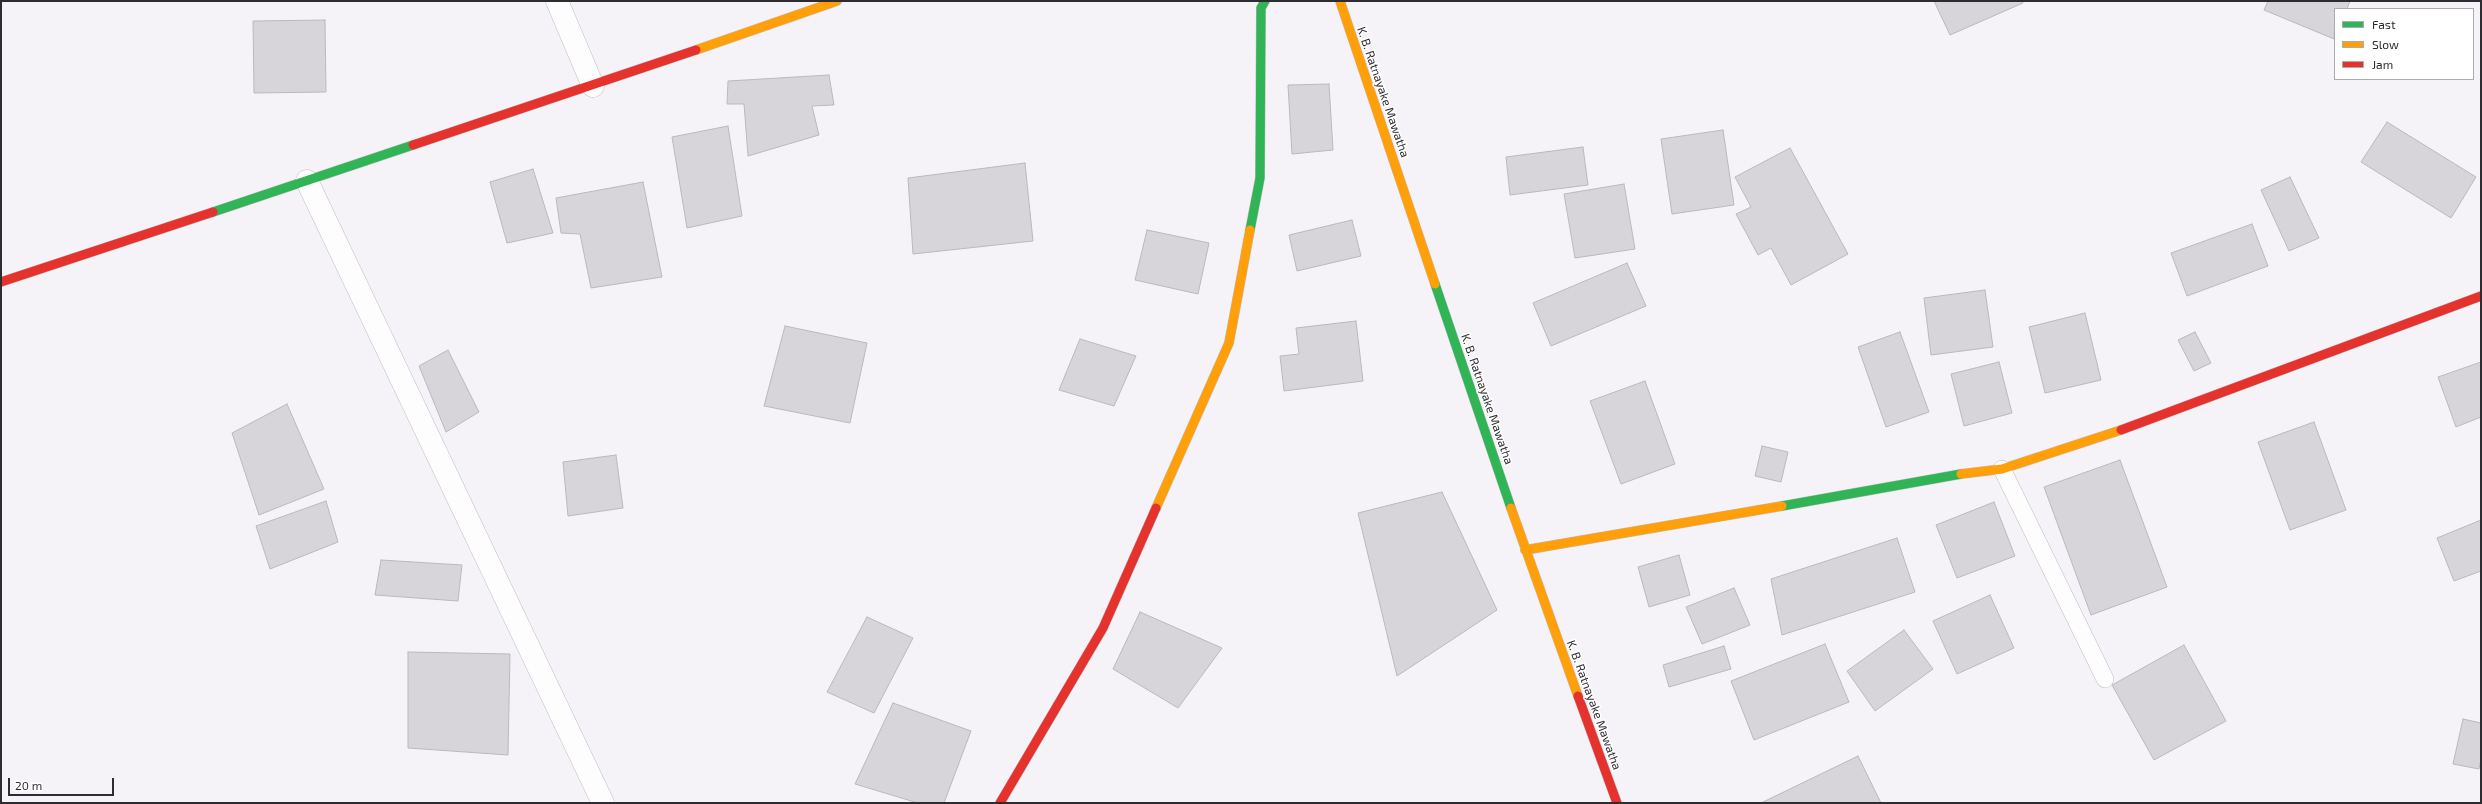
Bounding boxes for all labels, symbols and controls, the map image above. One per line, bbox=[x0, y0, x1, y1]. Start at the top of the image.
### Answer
legend bbox=[2334, 8, 2474, 80]
text: Fast bbox=[2372, 17, 2395, 31]
street label: K. B. Ratnayake Mawatha bbox=[1354, 25, 1412, 159]
text: Slow bbox=[2372, 37, 2399, 51]
text: Jam bbox=[2372, 57, 2393, 71]
street label: K. B. Ratnayake Mawatha bbox=[1458, 332, 1516, 466]
street label: K. B. Ratnayake Mawatha bbox=[1564, 638, 1624, 772]
scale bar bbox=[10, 770, 116, 796]
text: 20 m bbox=[15, 778, 42, 792]

